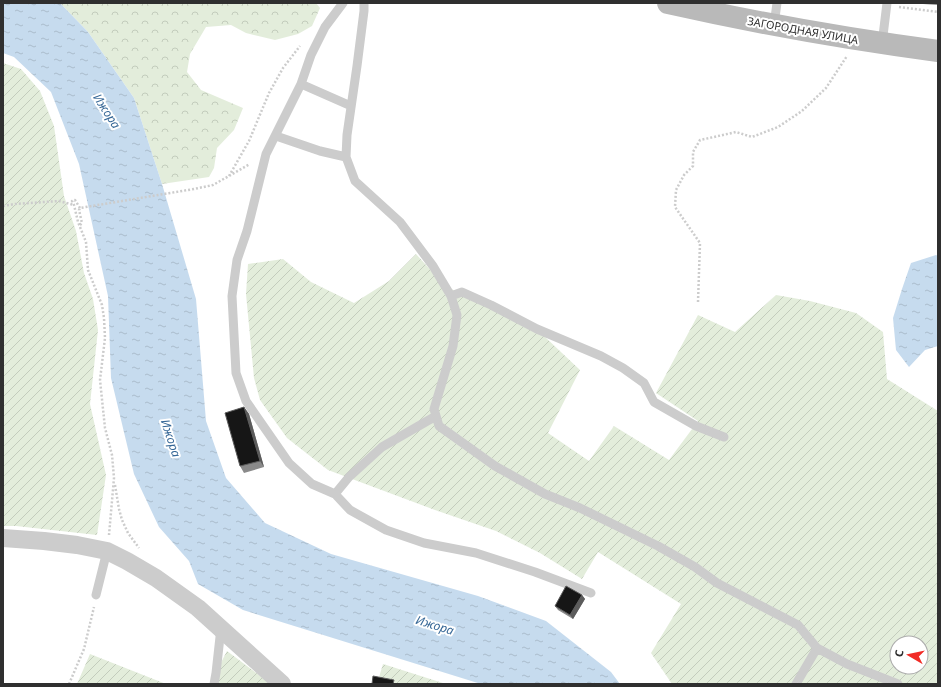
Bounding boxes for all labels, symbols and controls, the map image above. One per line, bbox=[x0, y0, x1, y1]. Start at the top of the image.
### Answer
street label: ЗАГОРОДНАЯ УЛИЦА bbox=[747, 13, 860, 47]
water label: Ижора bbox=[89, 90, 125, 132]
water label: Ижора bbox=[157, 417, 185, 459]
water label: Ижора bbox=[414, 611, 456, 639]
north arrow bbox=[889, 635, 929, 675]
text: С bbox=[891, 649, 907, 658]

